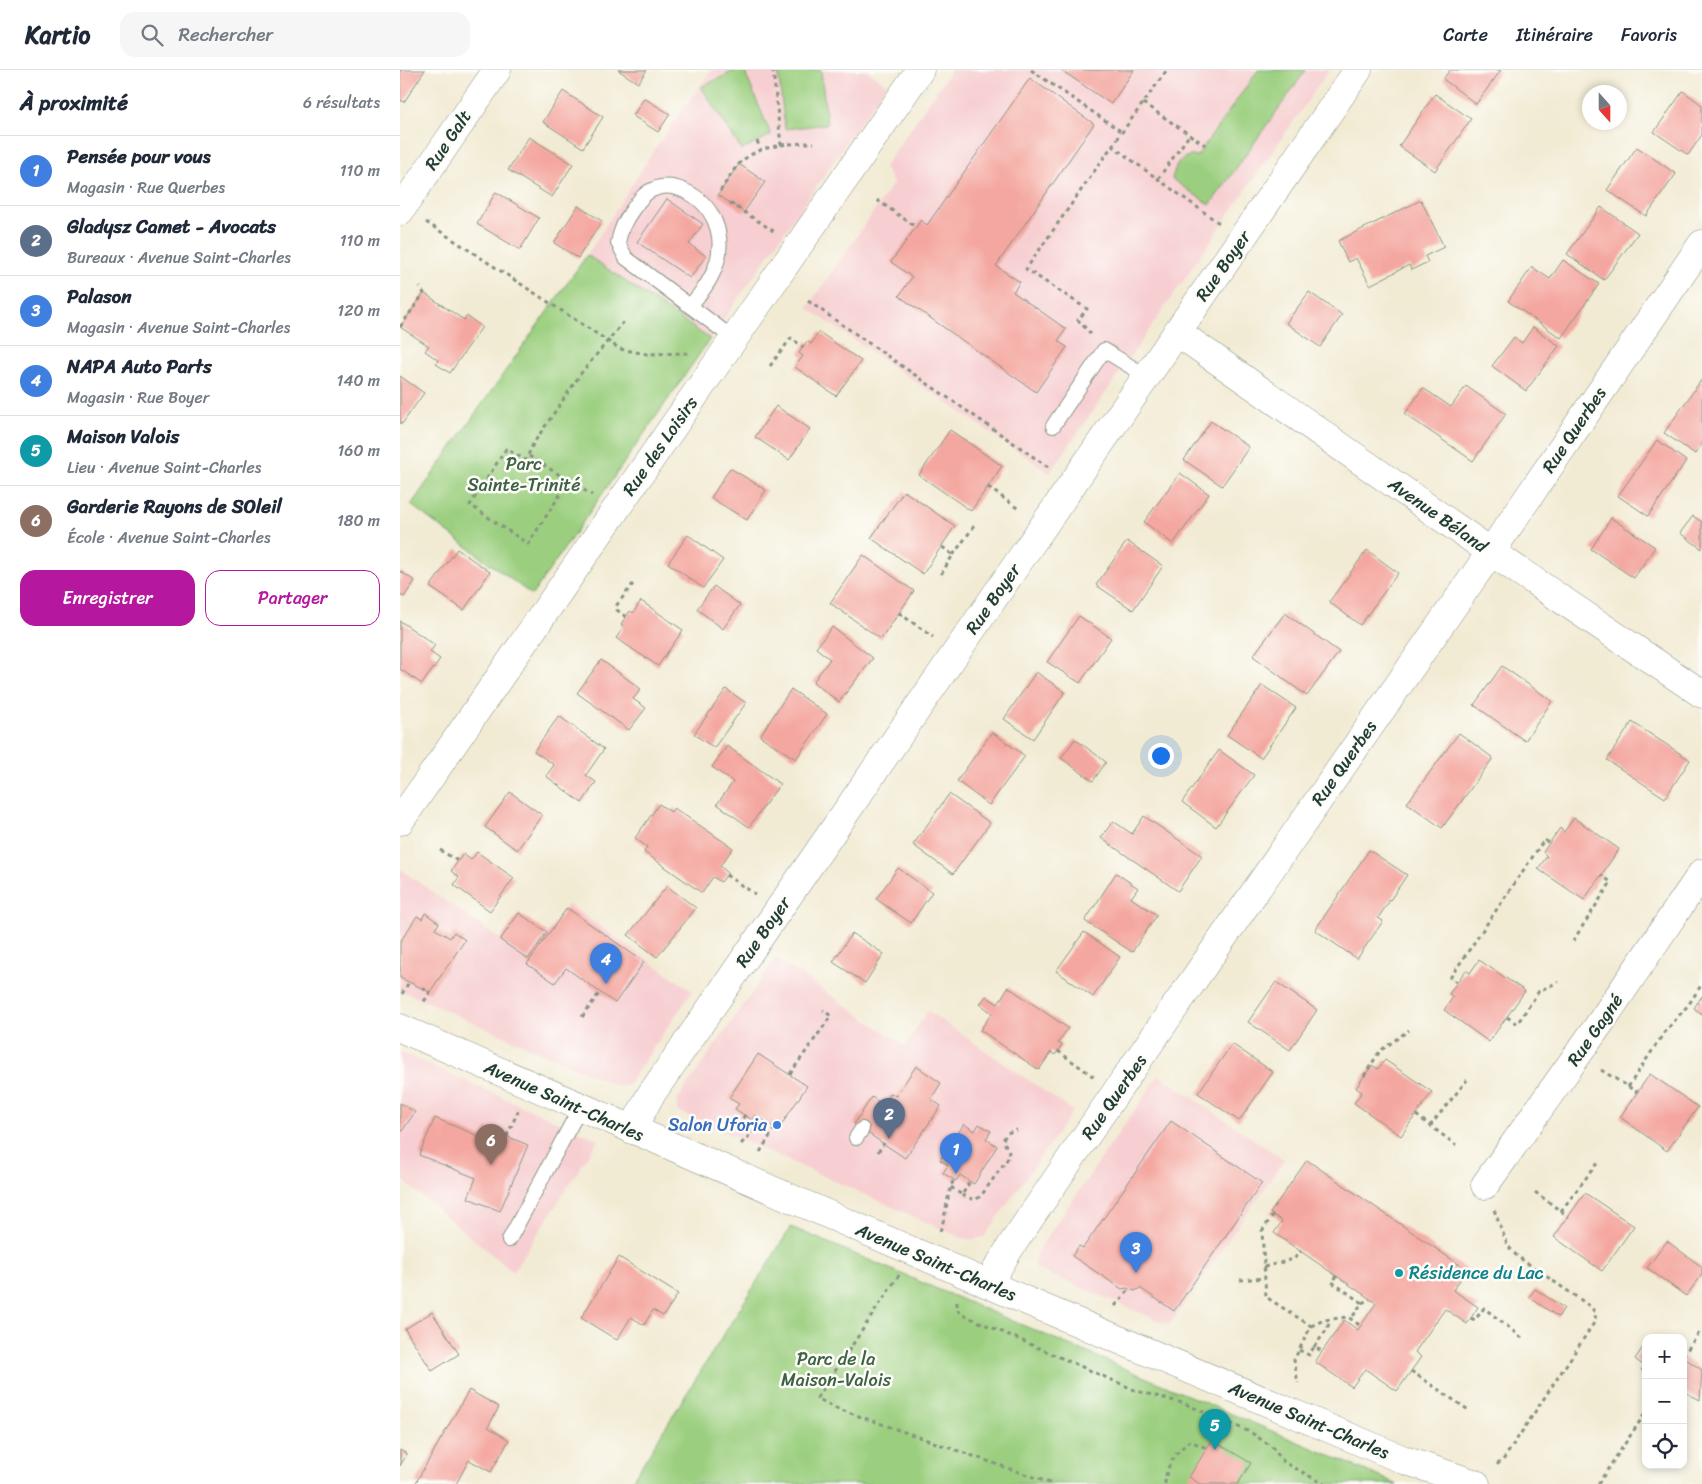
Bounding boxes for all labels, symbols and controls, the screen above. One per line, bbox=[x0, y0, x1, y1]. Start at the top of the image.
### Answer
search box bbox=[120, 12, 470, 57]
text: Kartio bbox=[25, 14, 90, 56]
text: Rechercher bbox=[178, 18, 273, 51]
text: Carte bbox=[1443, 19, 1488, 51]
text: Itinéraire bbox=[1516, 19, 1593, 51]
text: Favoris bbox=[1621, 19, 1677, 51]
icon: search bbox=[138, 21, 166, 49]
text: À proximité bbox=[20, 84, 128, 122]
north arrow bbox=[1582, 85, 1627, 130]
text: 6 résultats bbox=[303, 88, 380, 117]
street label: Rue Galt bbox=[416, 103, 480, 177]
text: Pensée pour vous bbox=[67, 140, 211, 173]
text: 1 bbox=[33, 156, 39, 185]
text: 110 m bbox=[340, 156, 380, 185]
text: Magasin · Rue Querbes bbox=[67, 173, 225, 202]
text: Gladysz Camet - Avocats bbox=[67, 210, 276, 243]
street label: Rue Boyer bbox=[1187, 222, 1260, 308]
text: 2 bbox=[31, 226, 41, 255]
text: 110 m bbox=[340, 226, 380, 255]
text: Bureaux · Avenue Saint-Charles bbox=[67, 243, 291, 272]
text: Palason bbox=[67, 280, 132, 313]
text: 3 bbox=[32, 296, 40, 325]
text: 120 m bbox=[337, 296, 380, 325]
text: Magasin · Avenue Saint-Charles bbox=[67, 313, 290, 342]
text: NAPA Auto Parts bbox=[67, 350, 212, 383]
text: 4 bbox=[31, 366, 41, 395]
text: 140 m bbox=[337, 366, 380, 395]
street label: Rue Querbes bbox=[1533, 380, 1615, 480]
text: Magasin · Rue Boyer bbox=[67, 383, 209, 412]
street label: Rue des Loisirs bbox=[614, 389, 707, 503]
text: Maison Valois bbox=[67, 420, 179, 453]
text: 5 bbox=[31, 436, 41, 465]
text: 160 m bbox=[337, 436, 380, 465]
park label: Parc Sainte-Trinité bbox=[468, 448, 580, 501]
text: Lieu · Avenue Saint-Charles bbox=[67, 453, 261, 482]
street label: Avenue Béland bbox=[1380, 468, 1496, 562]
text: Garderie Rayons de SOleil bbox=[67, 490, 282, 523]
text: 6 bbox=[31, 506, 41, 535]
text: 180 m bbox=[337, 506, 380, 535]
text: École · Avenue Saint-Charles bbox=[67, 523, 270, 552]
street label: Rue Boyer bbox=[957, 555, 1030, 641]
button: Enregistrer bbox=[20, 570, 195, 626]
button: Partager bbox=[205, 570, 380, 626]
street label: Rue Querbes bbox=[1303, 713, 1386, 813]
your location bbox=[1148, 743, 1174, 769]
street label: Rue Boyer bbox=[727, 888, 800, 974]
pin: 4 bbox=[590, 943, 622, 984]
street label: Rue Gagné bbox=[1558, 987, 1632, 1073]
street label: Rue Querbes bbox=[1073, 1047, 1156, 1147]
street label: Avenue Saint-Charles bbox=[478, 1051, 650, 1151]
pin: 2 bbox=[873, 1098, 905, 1139]
place label: Salon Uforia bbox=[668, 1109, 768, 1141]
marker: Salon Uforia bbox=[771, 1119, 783, 1131]
pin: 6 bbox=[475, 1124, 507, 1165]
pin: 1 bbox=[940, 1133, 972, 1174]
street label: Avenue Saint-Charles bbox=[850, 1213, 1022, 1311]
pin: 3 bbox=[1120, 1232, 1152, 1273]
place label: Résidence du Lac bbox=[1409, 1257, 1543, 1289]
marker: Résidence du Lac bbox=[1393, 1267, 1405, 1279]
map controls bbox=[1642, 1334, 1687, 1469]
button: + bbox=[1642, 1334, 1687, 1379]
park label: Parc de la Maison-Valois bbox=[781, 1343, 892, 1396]
street label: Avenue Saint-Charles bbox=[1223, 1371, 1395, 1469]
button: − bbox=[1642, 1379, 1687, 1424]
pin: 5 bbox=[1199, 1409, 1231, 1450]
button: locate bbox=[1642, 1424, 1687, 1469]

